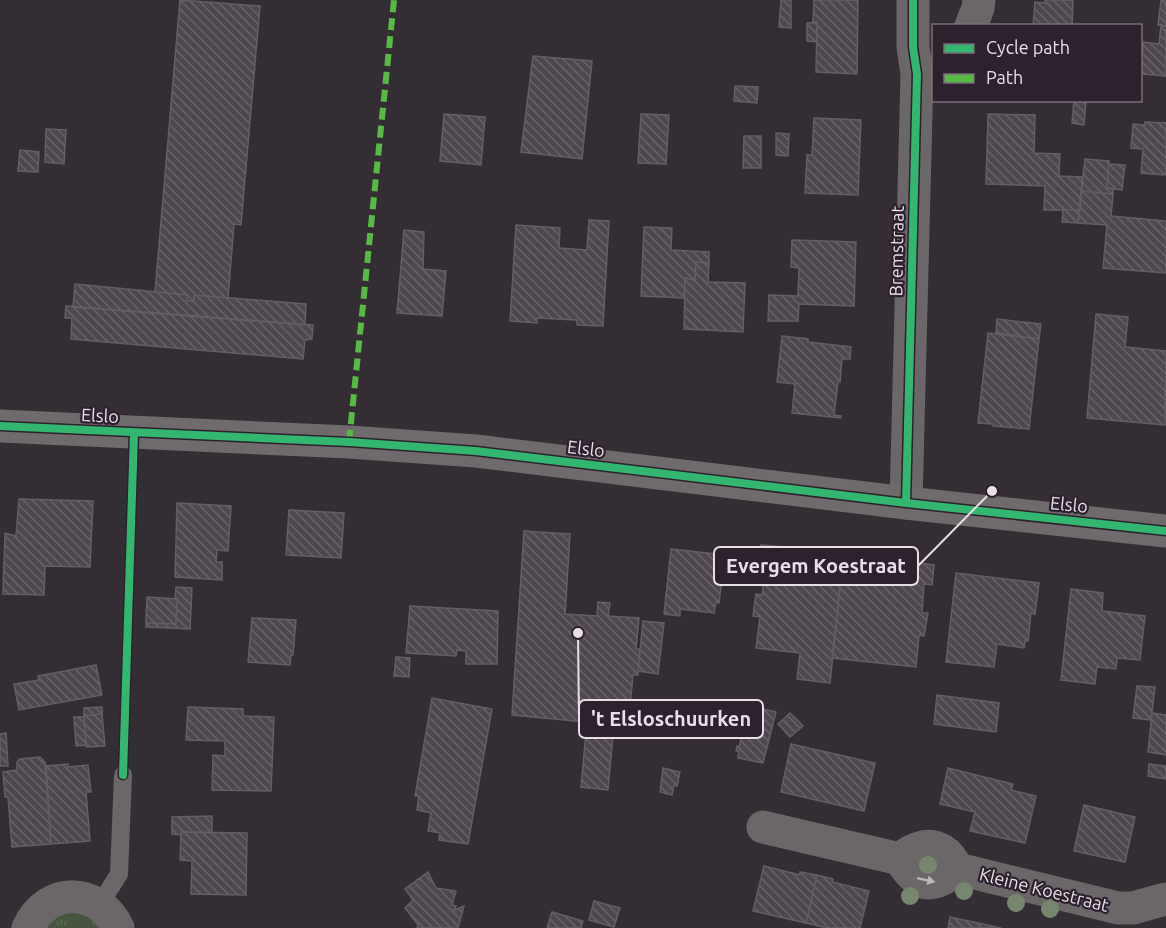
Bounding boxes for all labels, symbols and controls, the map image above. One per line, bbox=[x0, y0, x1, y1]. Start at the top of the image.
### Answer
legend bbox=[932, 24, 1142, 102]
text: Cycle path bbox=[986, 37, 1070, 57]
text: Path bbox=[986, 67, 1023, 87]
street label: Bremstraat bbox=[885, 205, 907, 297]
street label: Elslo bbox=[81, 404, 119, 426]
street label: Elslo bbox=[566, 436, 606, 460]
street label: Elslo bbox=[1049, 492, 1089, 516]
callout: Evergem Koestraat bbox=[714, 547, 918, 585]
text: Evergem Koestraat bbox=[726, 554, 906, 577]
callout: 't Elsloschuurken bbox=[579, 700, 763, 738]
text: 't Elsloschuurken bbox=[591, 707, 751, 730]
street label: Kleine Koestraat bbox=[977, 863, 1111, 915]
one-way arrow bbox=[917, 876, 936, 885]

